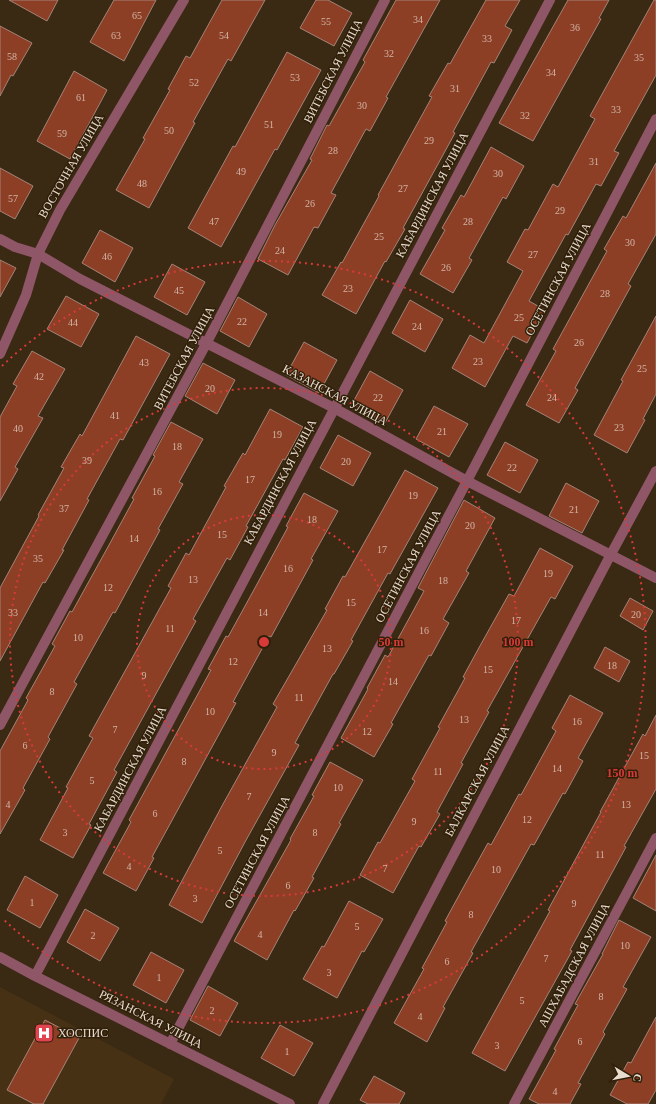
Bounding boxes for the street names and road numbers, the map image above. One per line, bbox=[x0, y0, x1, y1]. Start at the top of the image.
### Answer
street label: ВИТЕБСКАЯ УЛИЦА bbox=[301, 16, 366, 125]
street label: ВОСТОЧНАЯ УЛИЦА bbox=[35, 111, 107, 221]
street label: КАБАРДИНСКАЯ УЛИЦА bbox=[393, 129, 471, 260]
street label: ОСЕТИНСКАЯ УЛИЦА bbox=[522, 220, 594, 338]
street label: ВИТЕБСКАЯ УЛИЦА bbox=[151, 304, 217, 412]
street label: КАЗАНСКАЯ УЛИЦА bbox=[280, 361, 390, 429]
street label: КАБАРДИНСКАЯ УЛИЦА bbox=[241, 416, 319, 547]
street label: ОСЕТИНСКАЯ УЛИЦА bbox=[372, 507, 444, 625]
street label: КАБАРДИНСКАЯ УЛИЦА bbox=[91, 703, 169, 834]
street label: БАЛКАРСКАЯ УЛИЦА bbox=[442, 723, 512, 839]
street label: ОСЕТИНСКАЯ УЛИЦА bbox=[221, 793, 293, 911]
street label: АШХАБАДСКАЯ УЛИЦА bbox=[535, 900, 613, 1029]
street label: РЯЗАНСКАЯ УЛИЦА bbox=[97, 987, 205, 1051]

